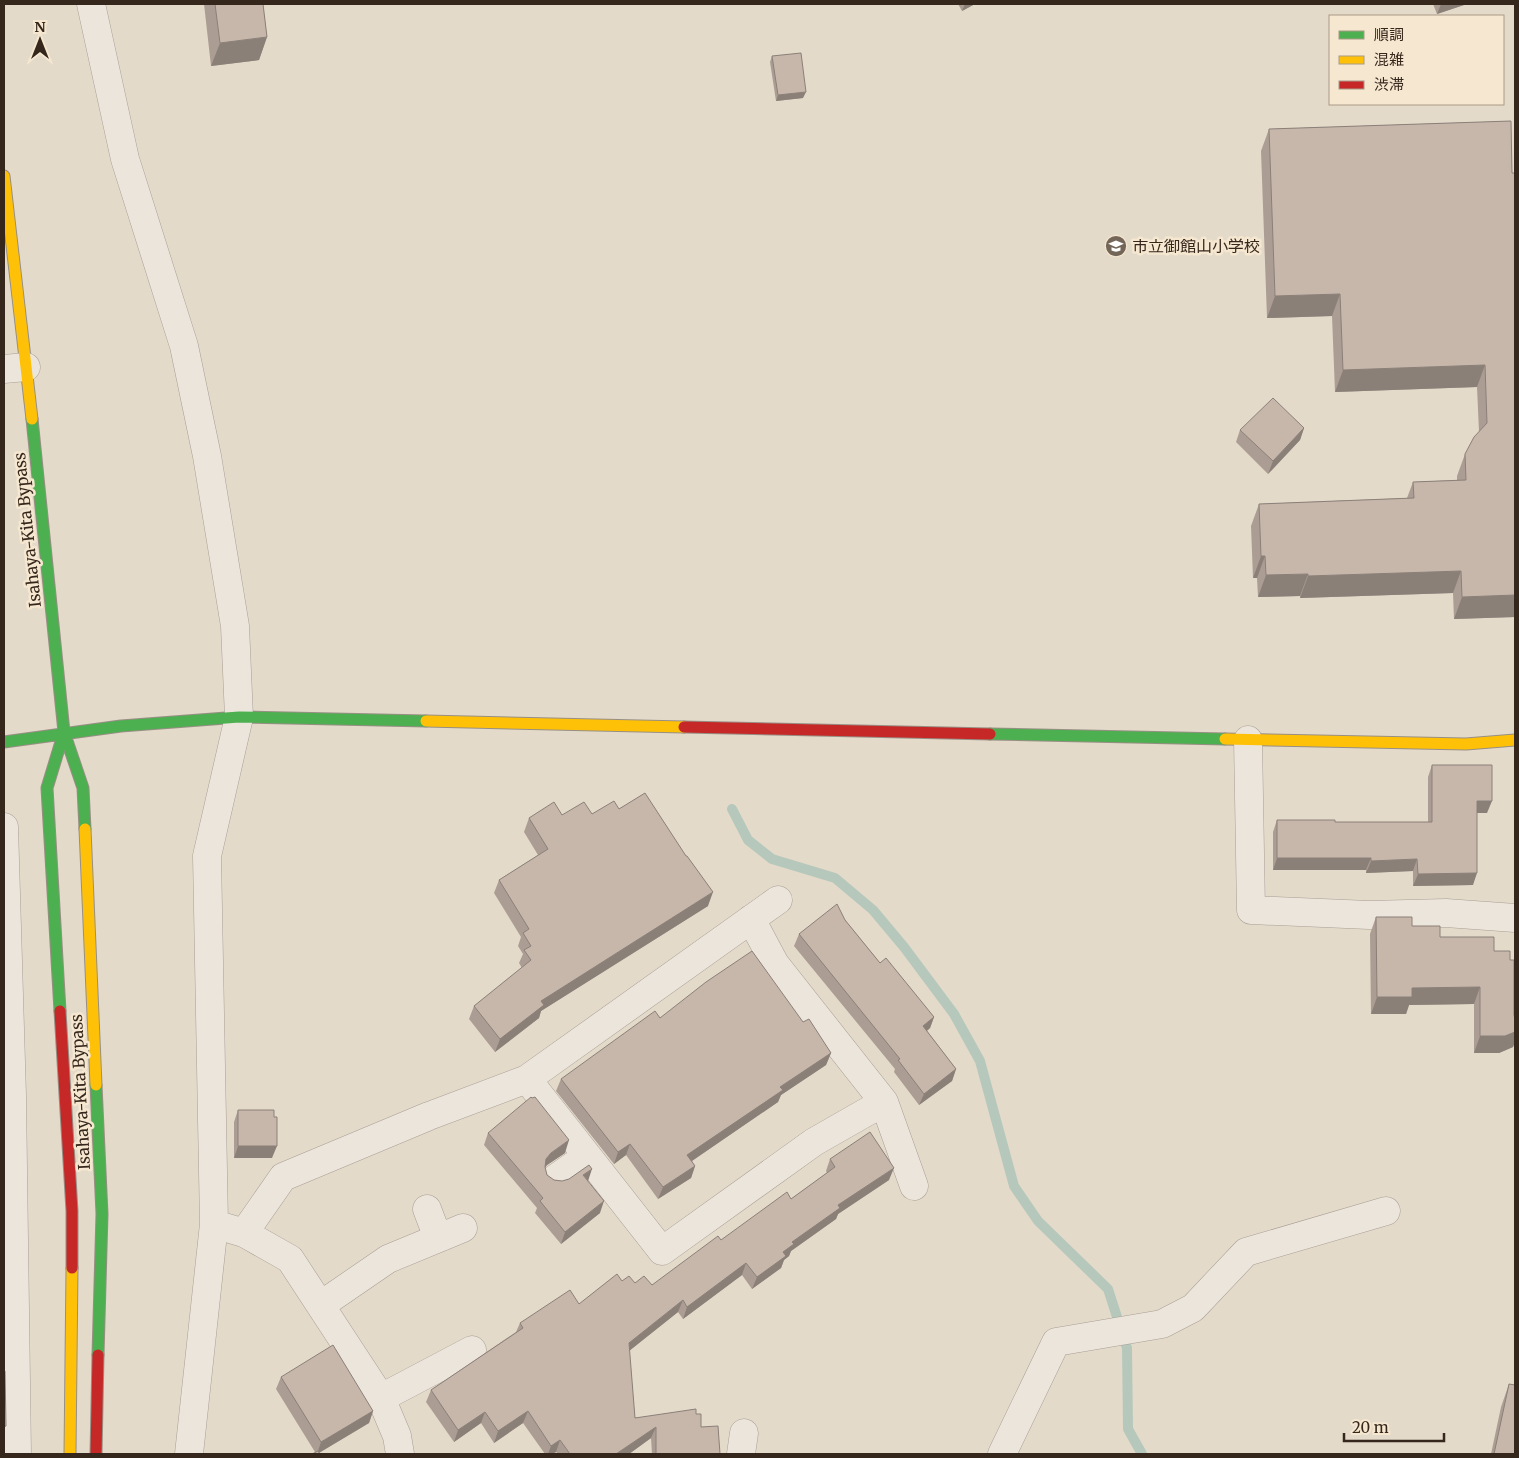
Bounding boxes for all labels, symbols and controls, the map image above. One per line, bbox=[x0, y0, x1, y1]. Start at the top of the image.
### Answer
north arrow bbox=[15, 15, 65, 65]
legend bbox=[1329, 15, 1504, 105]
text: N bbox=[34, 18, 46, 36]
text: 順調 bbox=[1374, 25, 1404, 44]
text: 混雑 bbox=[1374, 50, 1404, 69]
text: 渋滞 bbox=[1374, 75, 1404, 94]
school or university icon: 市立御館山小学校 bbox=[1104, 234, 1128, 258]
place label: 市立御館山小学校 bbox=[1132, 236, 1260, 256]
street label: Isahaya-Kita Bypass bbox=[9, 451, 45, 608]
street label: Isahaya-Kita Bypass bbox=[66, 1014, 94, 1170]
scale bar bbox=[1344, 1410, 1444, 1442]
text: 20 m bbox=[1352, 1418, 1389, 1437]

